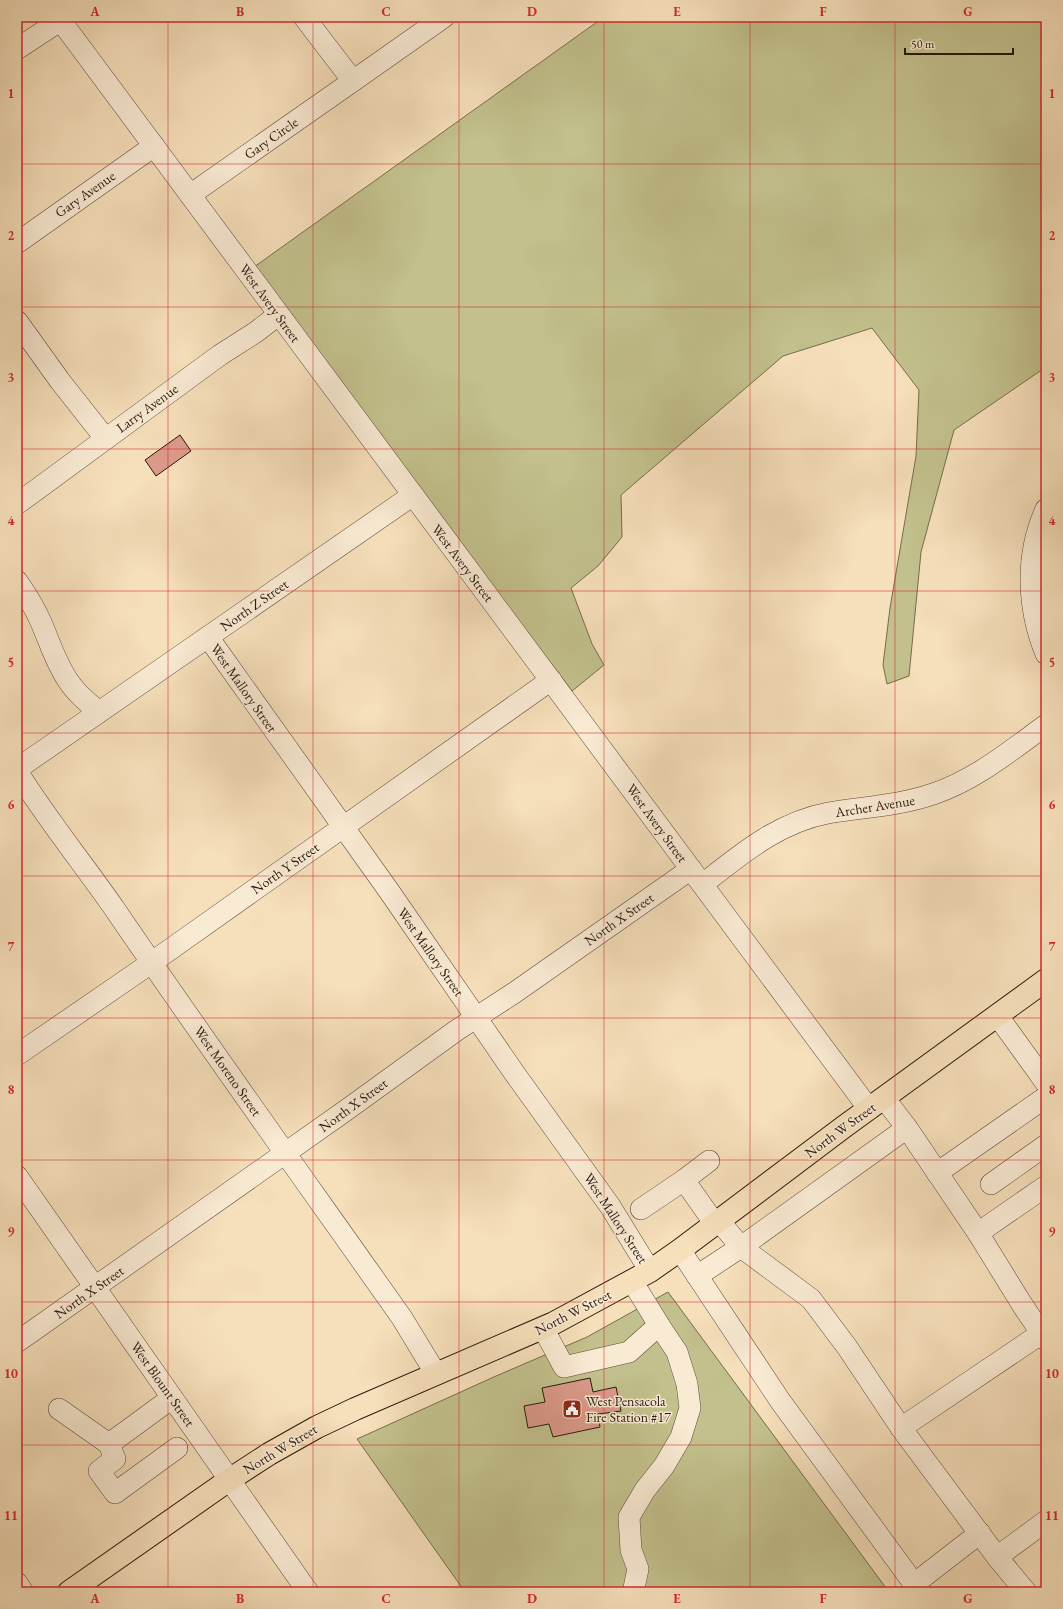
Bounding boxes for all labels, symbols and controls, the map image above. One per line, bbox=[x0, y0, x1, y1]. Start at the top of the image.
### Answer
text: A bbox=[89, 3, 100, 20]
text: B bbox=[236, 3, 244, 20]
text: C bbox=[381, 3, 391, 20]
text: D bbox=[527, 3, 537, 20]
text: E bbox=[673, 3, 681, 20]
text: F bbox=[819, 3, 827, 20]
text: G bbox=[963, 3, 973, 20]
scale bar bbox=[905, 30, 1013, 56]
text: 50 m bbox=[911, 36, 935, 52]
text: 1 bbox=[8, 85, 15, 102]
text: 1 bbox=[1049, 85, 1056, 102]
street label: Gary Circle bbox=[240, 113, 302, 163]
street label: Gary Avenue bbox=[51, 166, 119, 221]
text: 2 bbox=[8, 227, 15, 244]
text: 2 bbox=[1049, 227, 1056, 244]
street label: West Avery Street bbox=[235, 260, 305, 346]
text: 3 bbox=[8, 369, 15, 386]
text: 3 bbox=[1049, 369, 1056, 386]
street label: Larry Avenue bbox=[112, 379, 182, 437]
text: 4 bbox=[8, 512, 15, 529]
text: 4 bbox=[1049, 512, 1056, 529]
street label: West Avery Street bbox=[428, 520, 499, 606]
street label: North Z Street bbox=[216, 575, 292, 635]
street label: West Mallory Street bbox=[207, 640, 282, 736]
text: 5 bbox=[8, 654, 14, 671]
text: 5 bbox=[1049, 654, 1055, 671]
street label: West Avery Street bbox=[622, 780, 692, 866]
street label: Archer Avenue bbox=[833, 791, 917, 821]
text: 6 bbox=[8, 796, 15, 813]
text: 6 bbox=[1049, 796, 1056, 813]
street label: North Y Street bbox=[248, 838, 323, 898]
street label: North X Street bbox=[581, 888, 658, 949]
street label: West Mallory Street bbox=[394, 904, 469, 1000]
text: 7 bbox=[8, 938, 15, 955]
text: 7 bbox=[1049, 938, 1056, 955]
street label: West Moreno Street bbox=[190, 1022, 266, 1120]
street label: North X Street bbox=[315, 1074, 391, 1136]
text: 8 bbox=[8, 1081, 15, 1098]
text: 8 bbox=[1049, 1081, 1056, 1098]
street label: North W Street bbox=[801, 1098, 880, 1162]
street label: West Mallory Street bbox=[580, 1169, 652, 1267]
text: 9 bbox=[8, 1223, 15, 1240]
text: 9 bbox=[1049, 1223, 1056, 1240]
street label: North X Street bbox=[51, 1261, 128, 1322]
street label: North W Street bbox=[532, 1285, 615, 1339]
street label: West Blount Street bbox=[127, 1338, 199, 1431]
text: 10 bbox=[4, 1365, 18, 1382]
text: 10 bbox=[1045, 1365, 1059, 1382]
place label: West Pensacola Fire Station #17 bbox=[586, 1392, 671, 1426]
public building icon: West Pensacola Fire Station #17 bbox=[561, 1398, 583, 1420]
street label: North W Street bbox=[240, 1419, 321, 1478]
text: 11 bbox=[4, 1507, 18, 1524]
text: 11 bbox=[1045, 1507, 1059, 1524]
text: A bbox=[89, 1590, 100, 1607]
text: B bbox=[236, 1590, 244, 1607]
text: C bbox=[381, 1590, 391, 1607]
text: D bbox=[527, 1590, 537, 1607]
text: E bbox=[673, 1590, 681, 1607]
text: F bbox=[819, 1590, 827, 1607]
text: G bbox=[963, 1590, 973, 1607]

